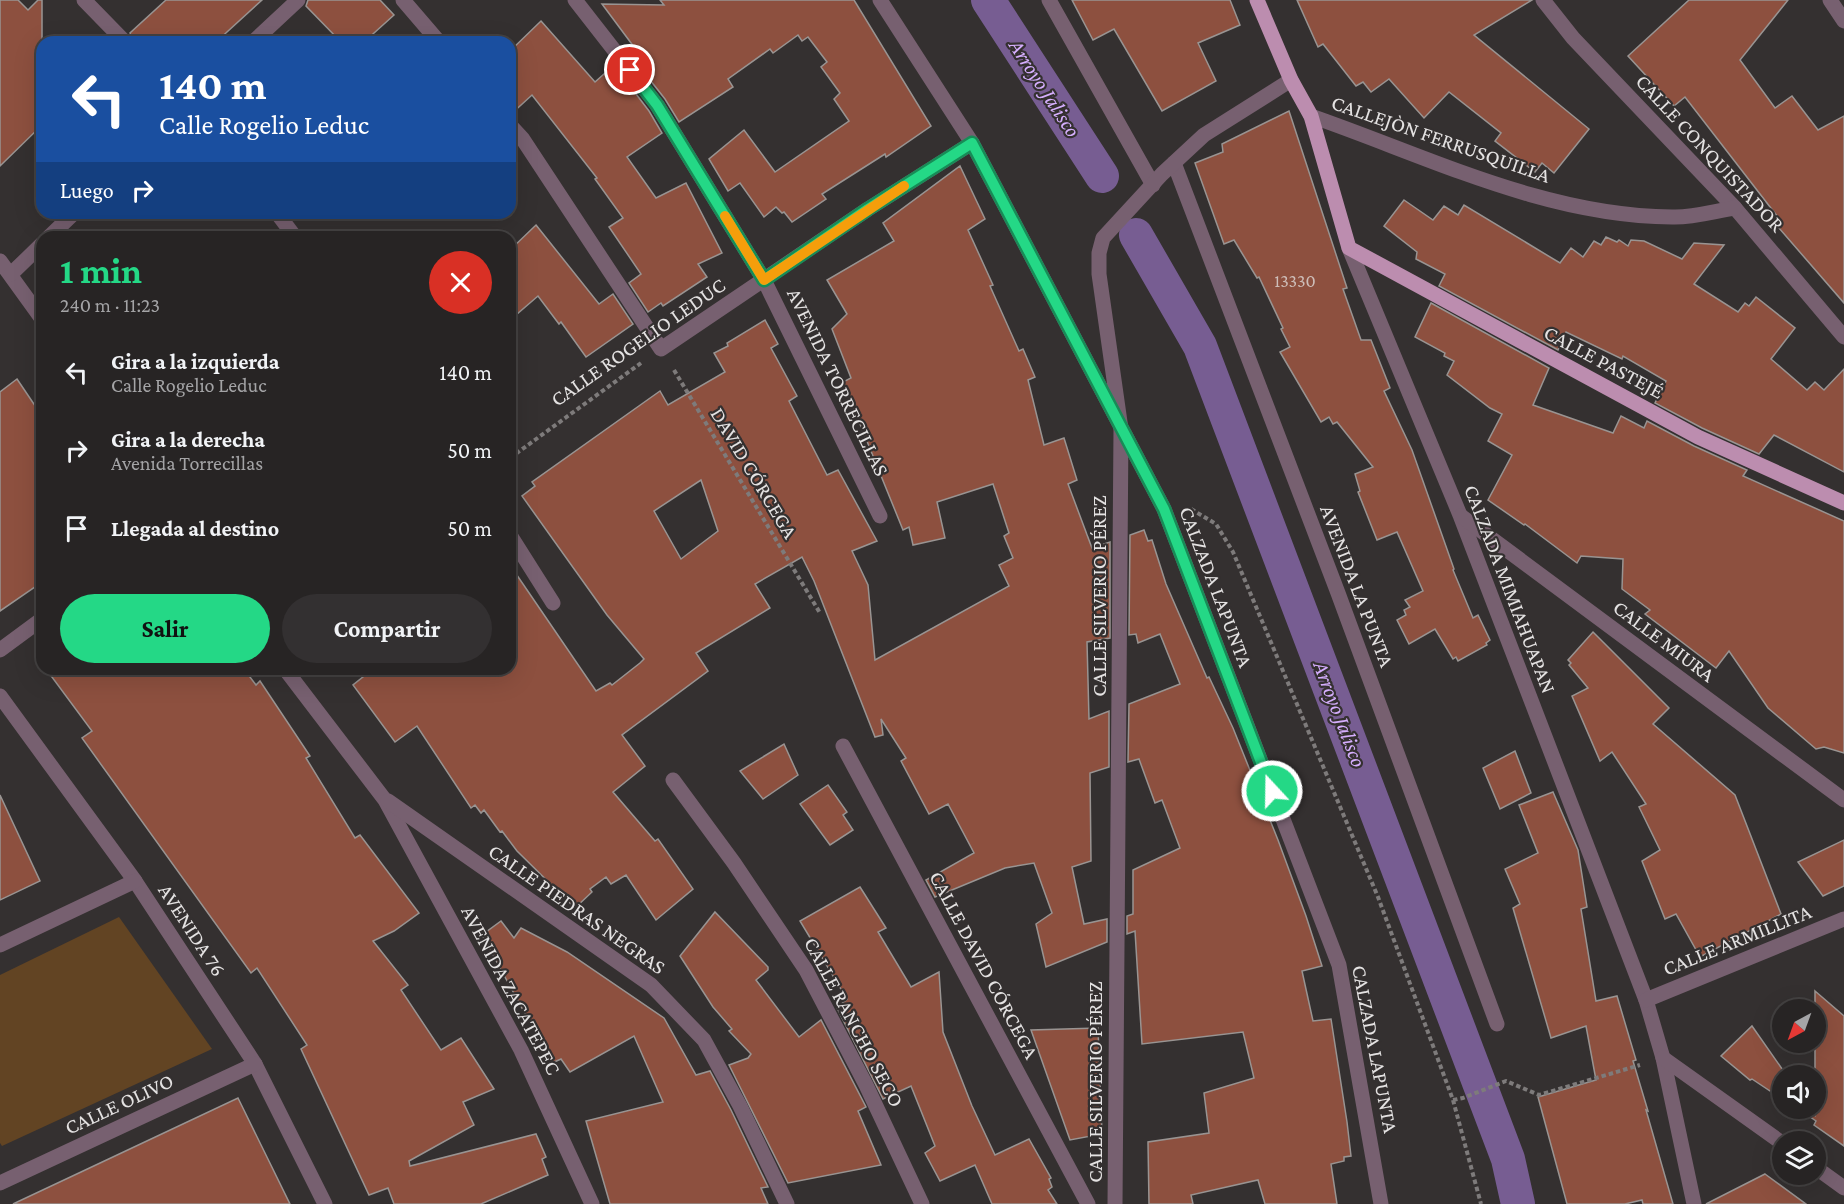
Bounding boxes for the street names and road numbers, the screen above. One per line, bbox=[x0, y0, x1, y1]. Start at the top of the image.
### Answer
street label: CALLE CONQUISTADOR bbox=[1631, 69, 1790, 237]
street label: CALLEJÒN FERRUSQUILLA bbox=[1328, 90, 1554, 188]
street label: CALLE ROGELIO LEDUC bbox=[546, 273, 730, 411]
street label: AVENIDA TORRECILLAS bbox=[782, 284, 894, 480]
street label: CALLE PASTEJÉ bbox=[1540, 320, 1668, 404]
street label: DAVID CÓRCEGA bbox=[705, 403, 803, 543]
street label: CALZADA MIMIAHUAPAN bbox=[1459, 481, 1561, 697]
street label: CALLE SILVERIO PÉREZ bbox=[1087, 495, 1111, 697]
street label: AVENIDA LA PUNTA bbox=[1315, 501, 1399, 671]
street label: CALZADA LAPUNTA bbox=[1174, 503, 1258, 671]
street label: CALLE MIURA bbox=[1609, 595, 1720, 687]
street label: CALLE PIEDRAS NEGRAS bbox=[484, 839, 670, 979]
street label: CALLE DAVID CÓRCEGA bbox=[924, 867, 1044, 1063]
street label: AVENIDA 76 bbox=[153, 879, 231, 981]
street label: CALLE ARMILLITA bbox=[1659, 899, 1815, 981]
street label: AVENIDA ZACATEPEC bbox=[456, 901, 566, 1079]
street label: CALLE RANCHO SECO bbox=[799, 933, 909, 1111]
street label: CALZADA LAPUNTA bbox=[1347, 963, 1403, 1135]
street label: CALLE SILVERIO PÉREZ bbox=[1083, 981, 1107, 1183]
street label: CALLE OLIVO bbox=[61, 1068, 177, 1140]

